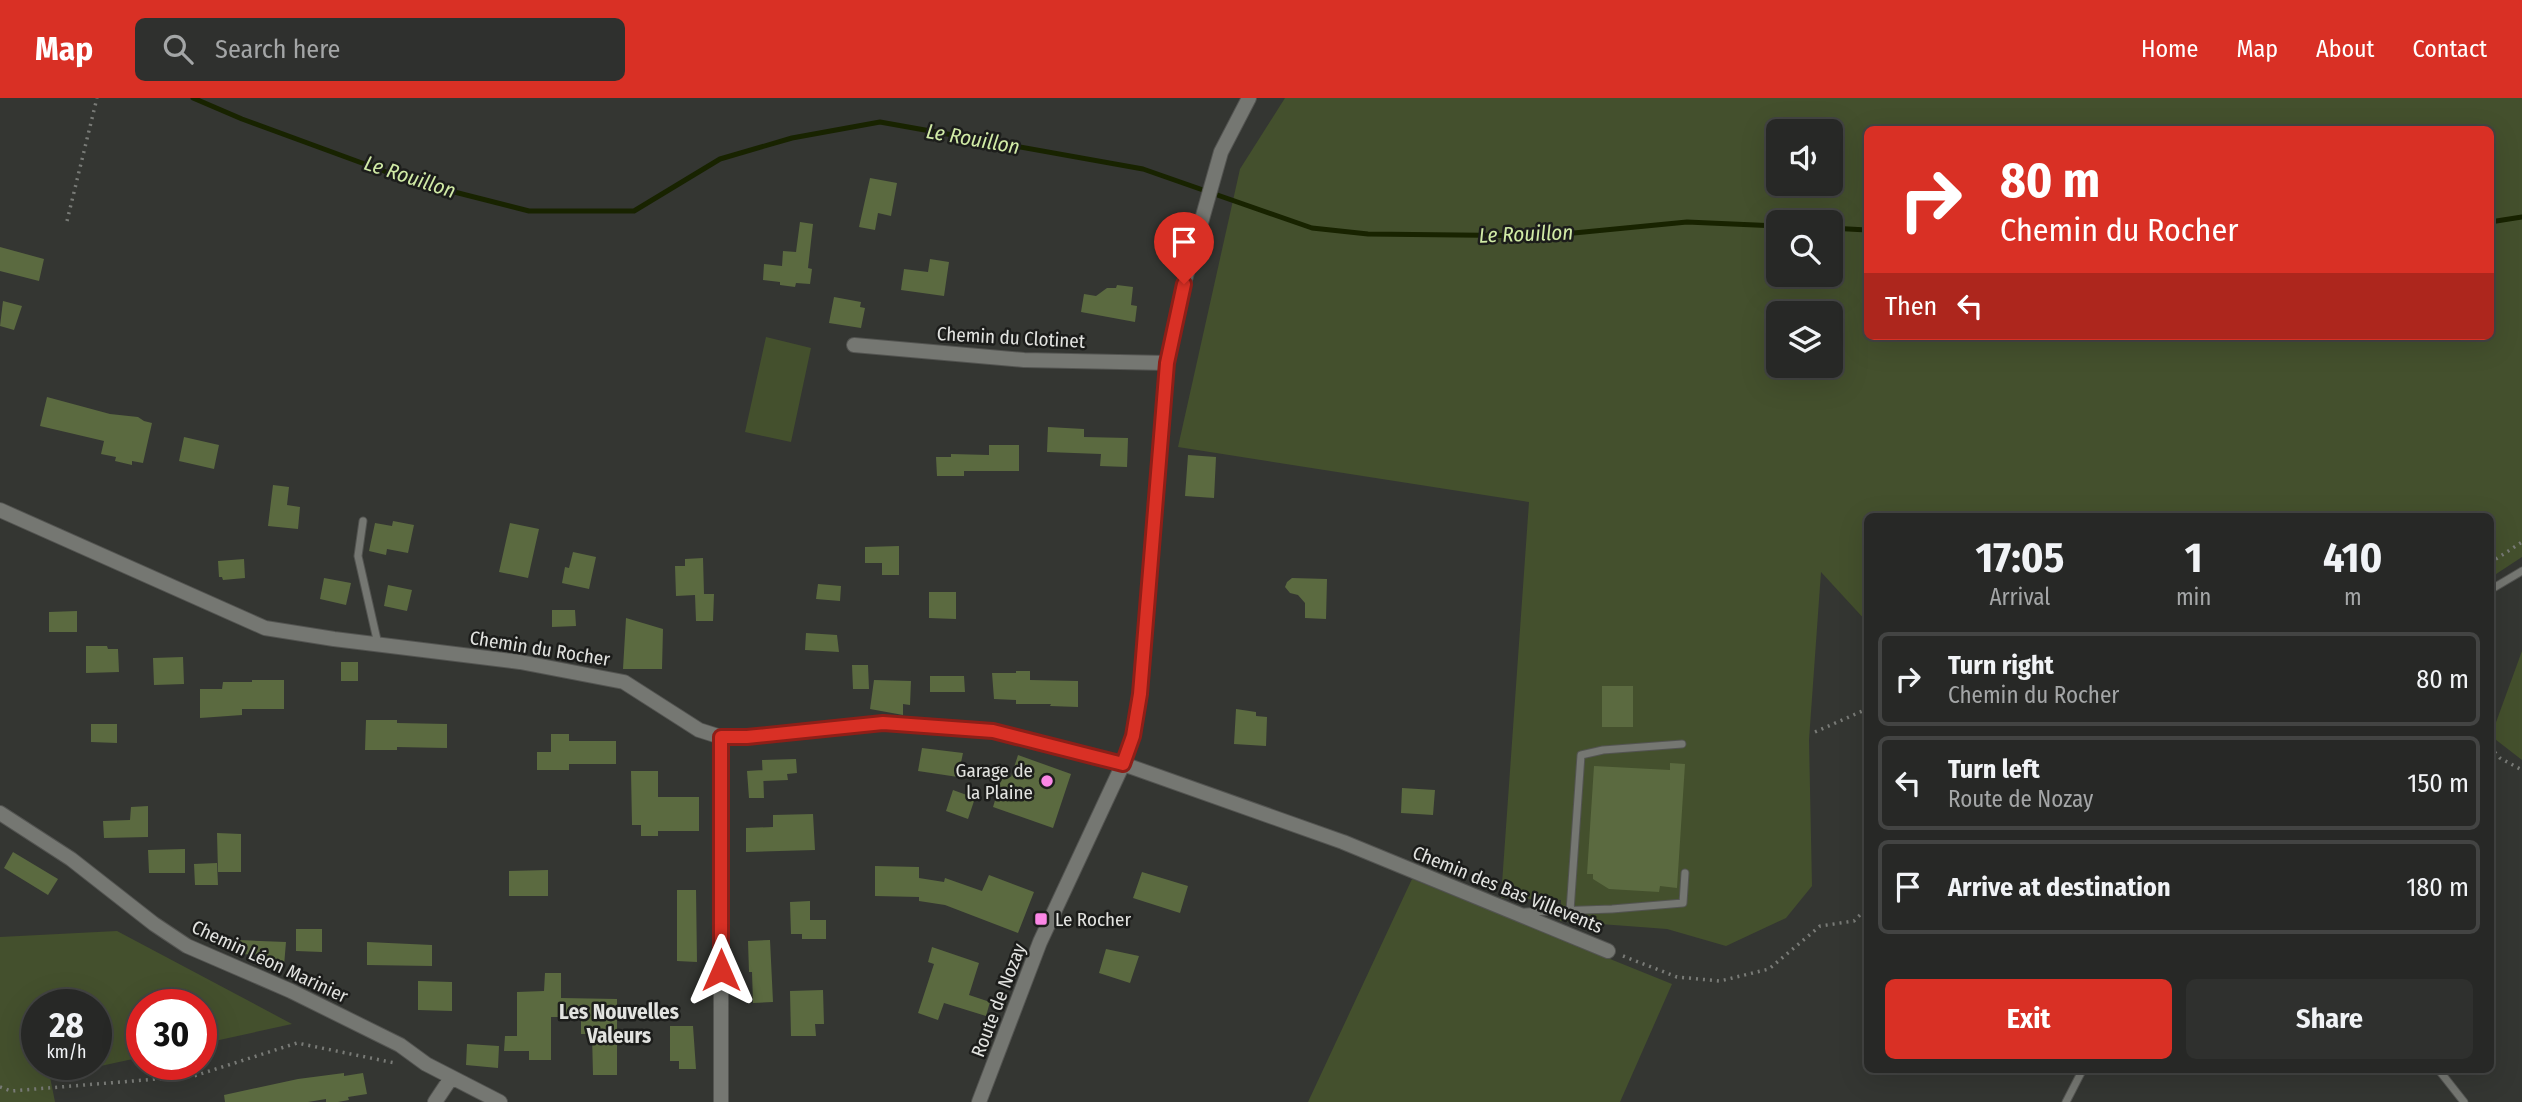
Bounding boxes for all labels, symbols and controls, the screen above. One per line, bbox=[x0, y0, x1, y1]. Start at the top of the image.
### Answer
search box bbox=[135, 18, 625, 81]
text: Map bbox=[35, 29, 93, 69]
icon: search bbox=[159, 30, 197, 68]
text: Search here bbox=[215, 34, 340, 65]
text: Home bbox=[2141, 35, 2198, 63]
text: Map bbox=[2236, 35, 2278, 63]
text: About bbox=[2316, 35, 2374, 63]
text: Contact bbox=[2412, 35, 2487, 63]
water label: Le Rouillon bbox=[924, 118, 1022, 160]
map controls bbox=[1766, 119, 1843, 378]
button: sound bbox=[1766, 119, 1843, 196]
water label: Le Rouillon bbox=[361, 150, 459, 204]
text: 80 m bbox=[2000, 151, 2100, 210]
icon: right bbox=[1885, 154, 1976, 245]
button: search bbox=[1766, 210, 1843, 287]
text: Chemin du Rocher bbox=[2000, 211, 2238, 249]
pin bbox=[1154, 212, 1214, 284]
water label: Le Rouillon bbox=[1478, 219, 1574, 249]
icon: arrive bbox=[1165, 223, 1203, 261]
icon: left bbox=[1951, 287, 1989, 325]
text: Then bbox=[1885, 291, 1937, 322]
button: layers bbox=[1766, 301, 1843, 378]
street label: Chemin du Clotinet bbox=[936, 322, 1086, 353]
text: 17:05 bbox=[1976, 533, 2064, 583]
text: 1 bbox=[2185, 533, 2203, 583]
text: 410 bbox=[2323, 533, 2382, 583]
text: Arrival bbox=[1989, 583, 2050, 611]
text: min bbox=[2176, 583, 2211, 611]
text: m bbox=[2344, 583, 2362, 611]
street label: Chemin du Rocher bbox=[468, 626, 612, 671]
text: Turn right bbox=[1948, 650, 2054, 681]
icon: right bbox=[1889, 660, 1927, 698]
text: 80 m bbox=[2416, 664, 2469, 695]
text: Chemin du Rocher bbox=[1948, 681, 2119, 709]
text: Turn left bbox=[1948, 754, 2040, 785]
place label: Garage de la Plaine bbox=[956, 759, 1033, 804]
icon: left bbox=[1889, 764, 1927, 802]
text: 150 m bbox=[2407, 768, 2469, 799]
marker: Garage de la Plaine bbox=[1039, 773, 1055, 789]
text: Route de Nozay bbox=[1948, 785, 2093, 813]
street label: Chemin des Bas Villevents bbox=[1409, 841, 1606, 938]
icon: arrive bbox=[1889, 868, 1927, 906]
text: Arrive at destination bbox=[1948, 872, 2171, 903]
text: 180 m bbox=[2406, 872, 2469, 903]
place label: Le Rocher bbox=[1055, 908, 1131, 931]
marker: Le Rocher bbox=[1033, 911, 1049, 927]
street label: Chemin Léon Marinier bbox=[188, 915, 352, 1008]
position arrow bbox=[684, 933, 758, 1007]
street label: Route de Nozay bbox=[966, 940, 1031, 1060]
button: Exit bbox=[1885, 979, 2172, 1059]
button: Share bbox=[2186, 979, 2473, 1059]
speed limit sign: 30 bbox=[126, 989, 217, 1080]
district label: Les Nouvelles Valeurs bbox=[559, 999, 679, 1049]
text: 28 bbox=[49, 1004, 84, 1046]
text: km/h bbox=[46, 1041, 87, 1063]

